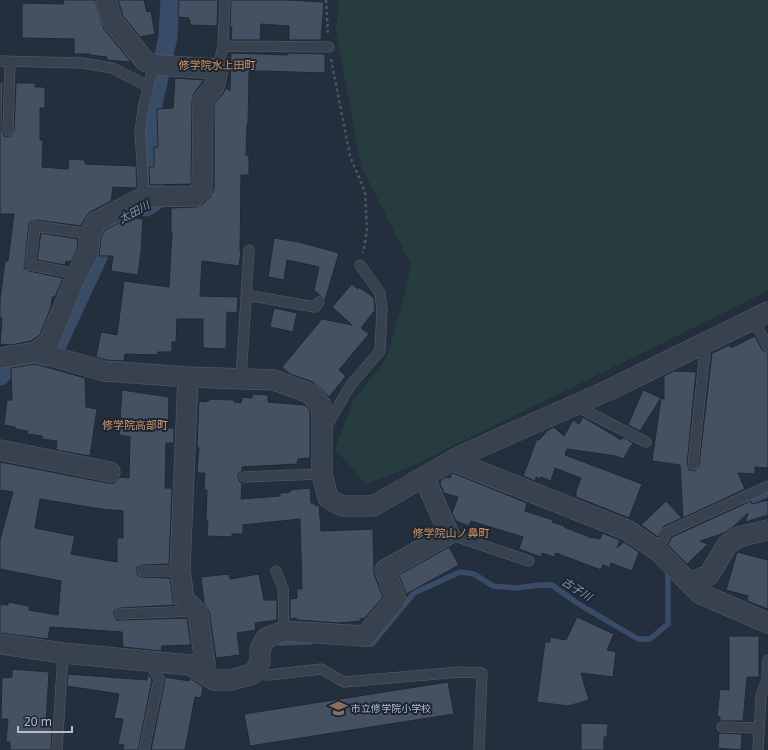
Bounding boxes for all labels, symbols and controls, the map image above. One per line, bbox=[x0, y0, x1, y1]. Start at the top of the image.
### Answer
district label: 修学院水上田町 bbox=[179, 57, 256, 72]
water label: 太田川 bbox=[116, 197, 153, 226]
district label: 修学院高部町 bbox=[102, 417, 168, 432]
district label: 修学院山ノ鼻町 bbox=[413, 525, 490, 540]
water label: 古子川 bbox=[559, 573, 596, 604]
school or university icon: 市立修学院小学校 bbox=[328, 698, 348, 718]
place label: 市立修学院小学校 bbox=[351, 701, 431, 715]
scale bar bbox=[18, 708, 72, 734]
text: 20 m bbox=[24, 713, 52, 730]

